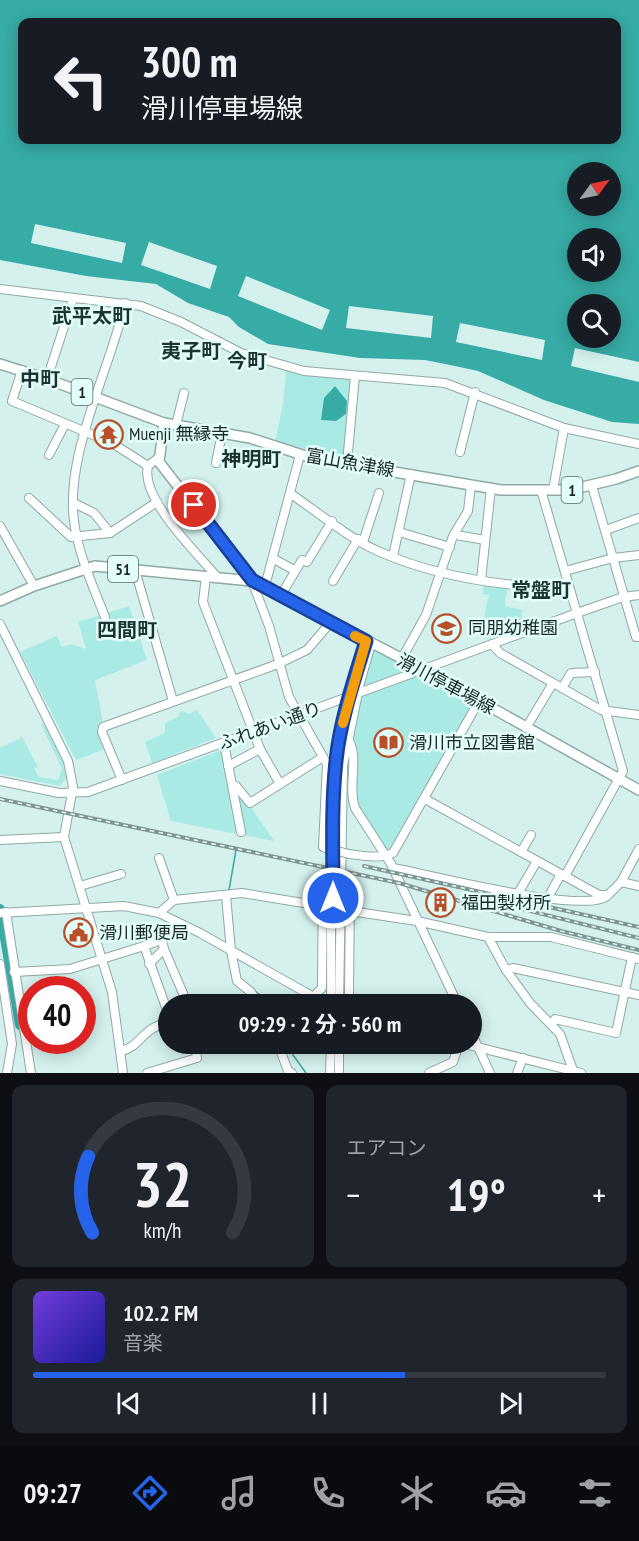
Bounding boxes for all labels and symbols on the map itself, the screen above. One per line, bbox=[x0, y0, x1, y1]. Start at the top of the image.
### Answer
north arrow bbox=[567, 162, 621, 216]
district label: 武平太町 bbox=[52, 303, 132, 329]
district label: 夷子町 bbox=[161, 338, 221, 364]
district label: 今町 bbox=[227, 348, 267, 374]
district label: 中町 bbox=[20, 366, 60, 392]
road number: 1 bbox=[72, 379, 92, 405]
temple icon: Muenji 無縁寺 bbox=[92, 418, 124, 450]
place label: Muenji 無縁寺 bbox=[129, 422, 229, 445]
street label: 富山魚津線 bbox=[304, 443, 396, 482]
district label: 神明町 bbox=[221, 446, 281, 472]
road number: 1 bbox=[562, 477, 582, 503]
pin bbox=[168, 479, 219, 530]
road number: 51 bbox=[108, 556, 138, 582]
district label: 常盤町 bbox=[511, 577, 571, 603]
school or university icon: 同朋幼稚園 bbox=[431, 612, 463, 644]
place label: 同朋幼稚園 bbox=[468, 616, 558, 639]
district label: 四間町 bbox=[97, 617, 157, 643]
street label: 滑川停車場線 bbox=[393, 648, 499, 719]
street label: ふれあい通り bbox=[215, 696, 325, 755]
library icon: 滑川市立図書館 bbox=[372, 727, 404, 759]
place label: 滑川市立図書館 bbox=[409, 731, 535, 754]
position arrow bbox=[301, 866, 365, 930]
building icon: 福田製材所 bbox=[424, 887, 456, 919]
place label: 福田製材所 bbox=[461, 891, 551, 914]
public building icon: 滑川郵便局 bbox=[62, 917, 94, 949]
place label: 滑川郵便局 bbox=[99, 921, 189, 944]
speed limit sign: 40 bbox=[18, 976, 96, 1054]

